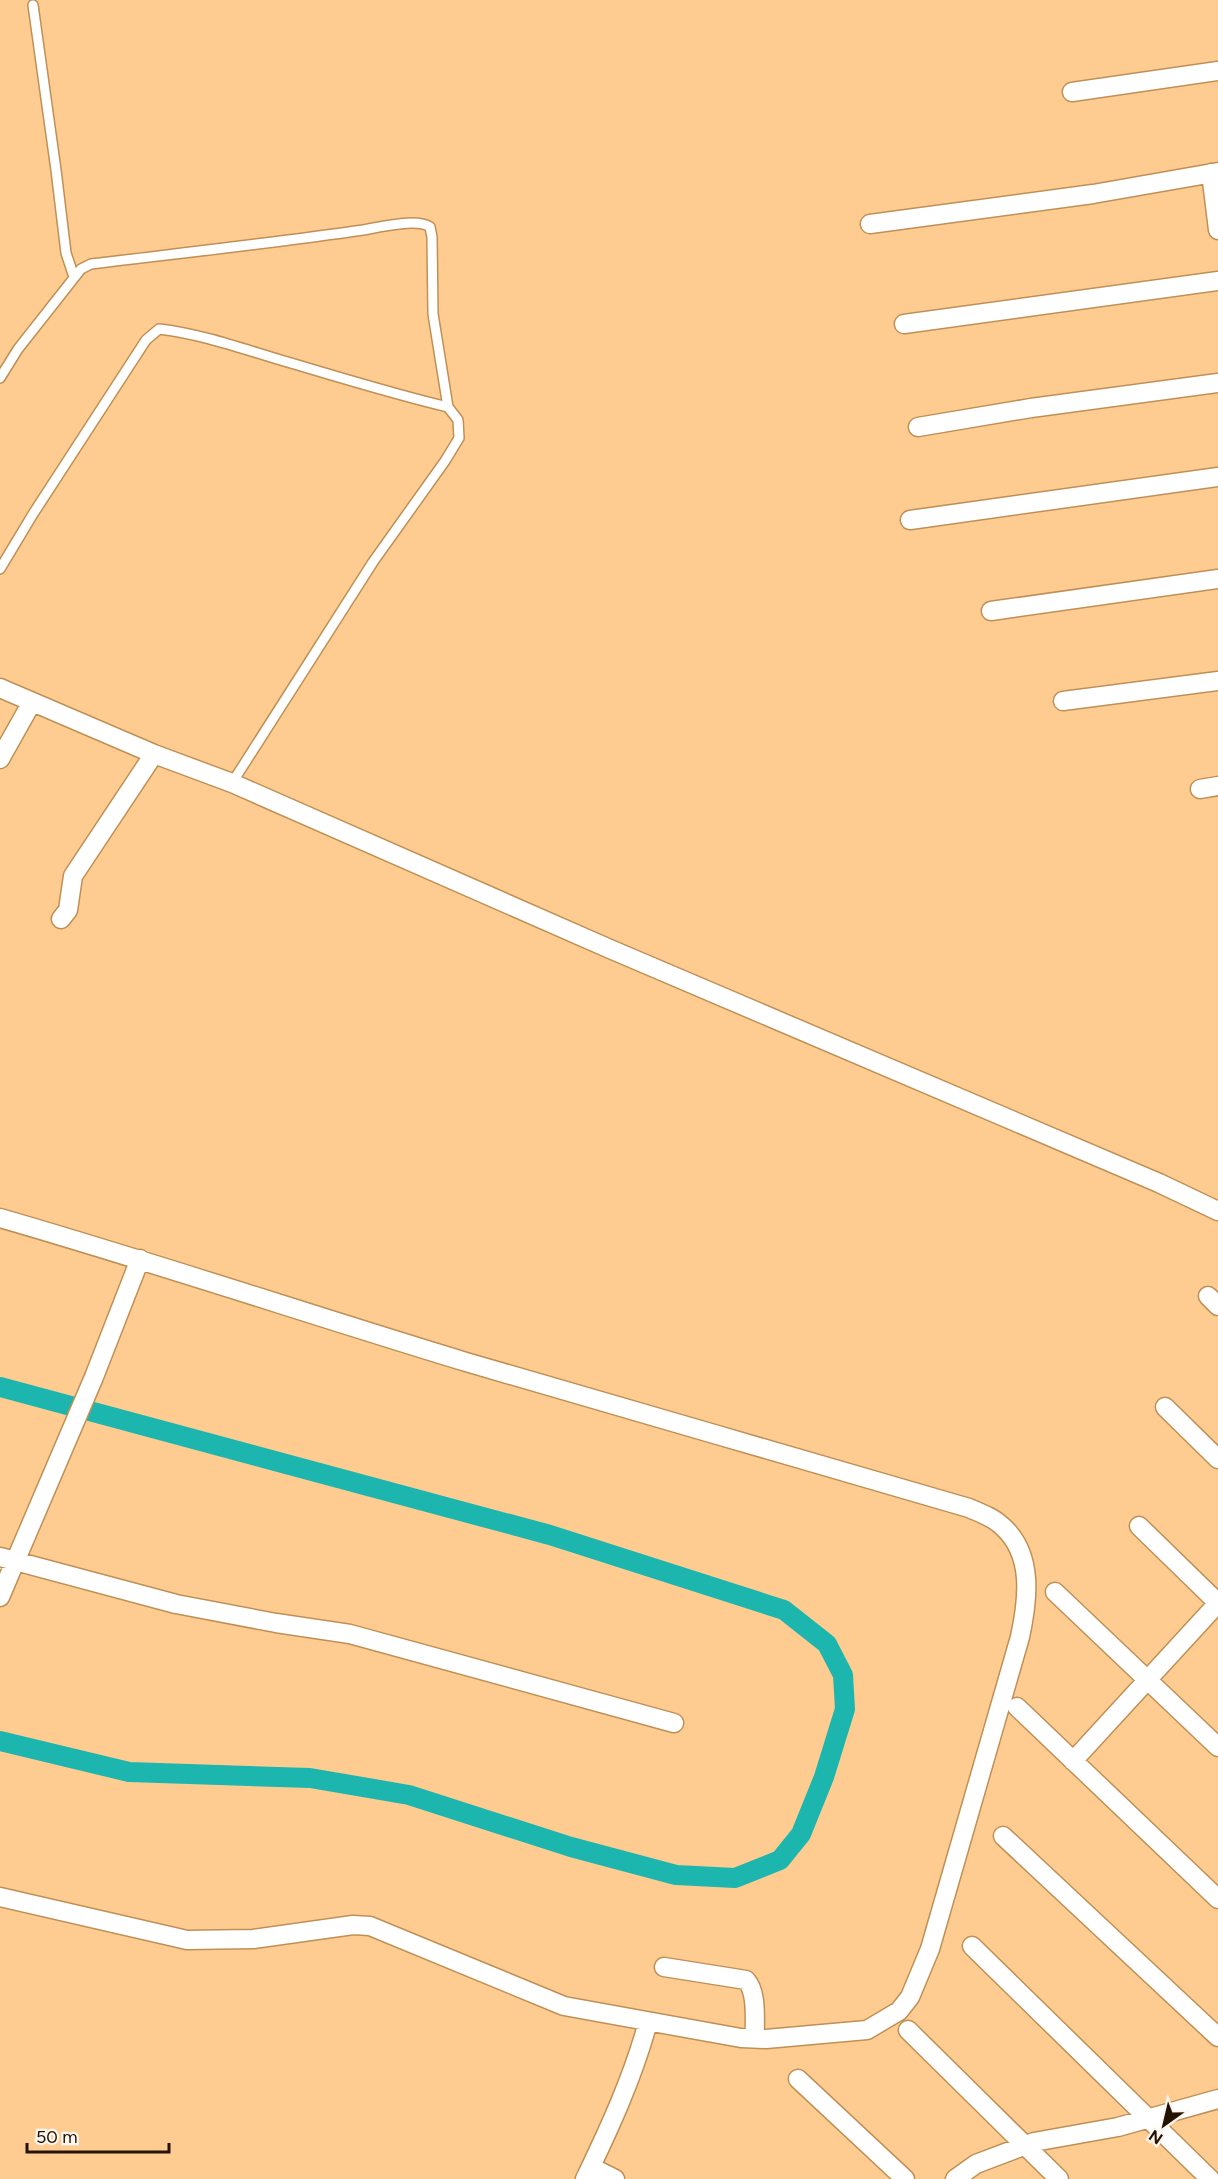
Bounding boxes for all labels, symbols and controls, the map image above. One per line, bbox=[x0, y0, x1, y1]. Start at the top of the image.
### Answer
north arrow bbox=[1134, 2095, 1194, 2155]
scale bar bbox=[27, 2116, 170, 2154]
text: 50 m bbox=[36, 2126, 78, 2148]
text: N bbox=[1145, 2126, 1166, 2148]

